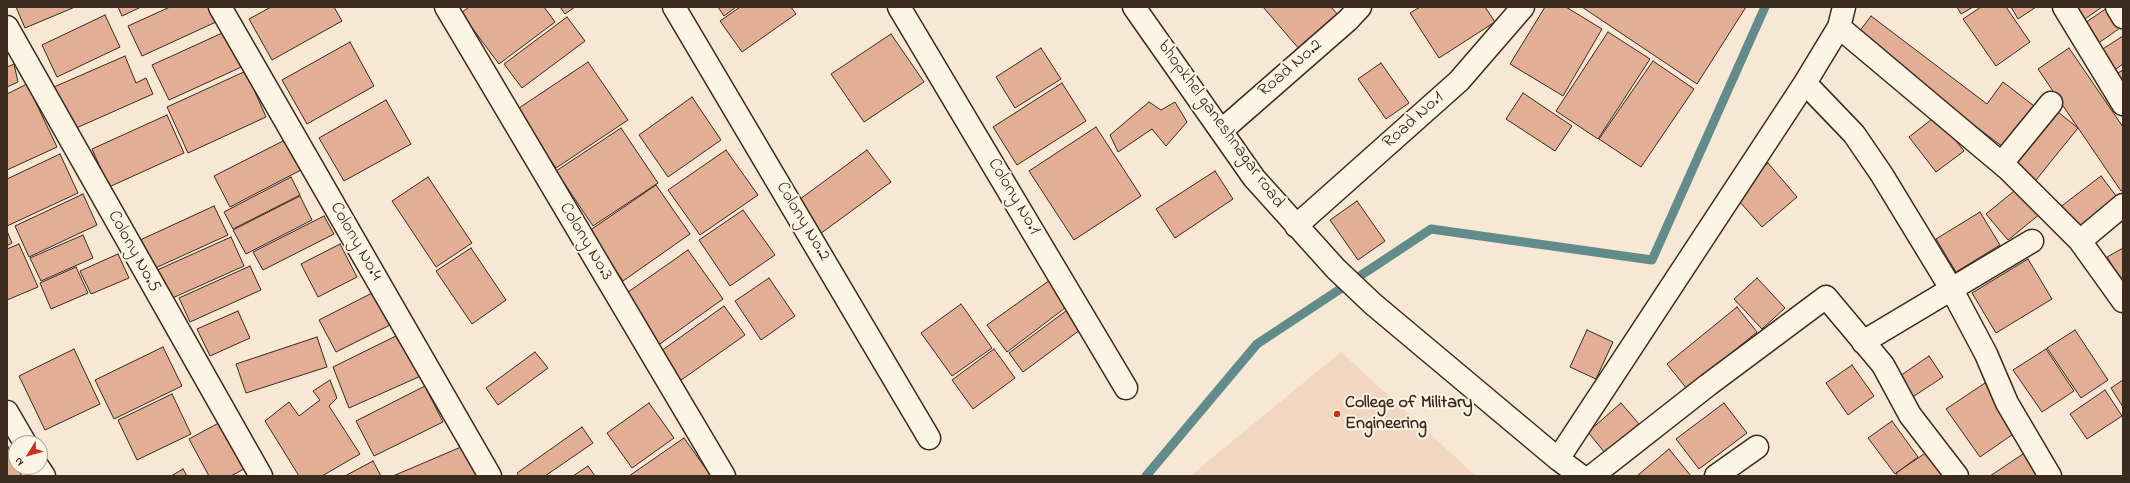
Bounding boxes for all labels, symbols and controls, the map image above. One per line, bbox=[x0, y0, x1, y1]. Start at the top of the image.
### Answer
street label: Road No.2 bbox=[1255, 35, 1327, 103]
street label: bhopkhel ganeshnagar road bbox=[1152, 37, 1288, 213]
street label: Road No.1 bbox=[1379, 88, 1449, 154]
street label: Colony No.1 bbox=[982, 155, 1044, 239]
street label: Colony No.2 bbox=[770, 178, 834, 266]
street label: Colony No.4 bbox=[324, 199, 386, 285]
street label: Colony No.3 bbox=[553, 199, 617, 285]
street label: Colony No.5 bbox=[102, 207, 164, 297]
place label: College of Military Engineering bbox=[1345, 393, 1472, 436]
marker: College of Military Engineering bbox=[1332, 409, 1342, 419]
north arrow bbox=[8, 435, 48, 475]
text: N bbox=[11, 454, 28, 469]

